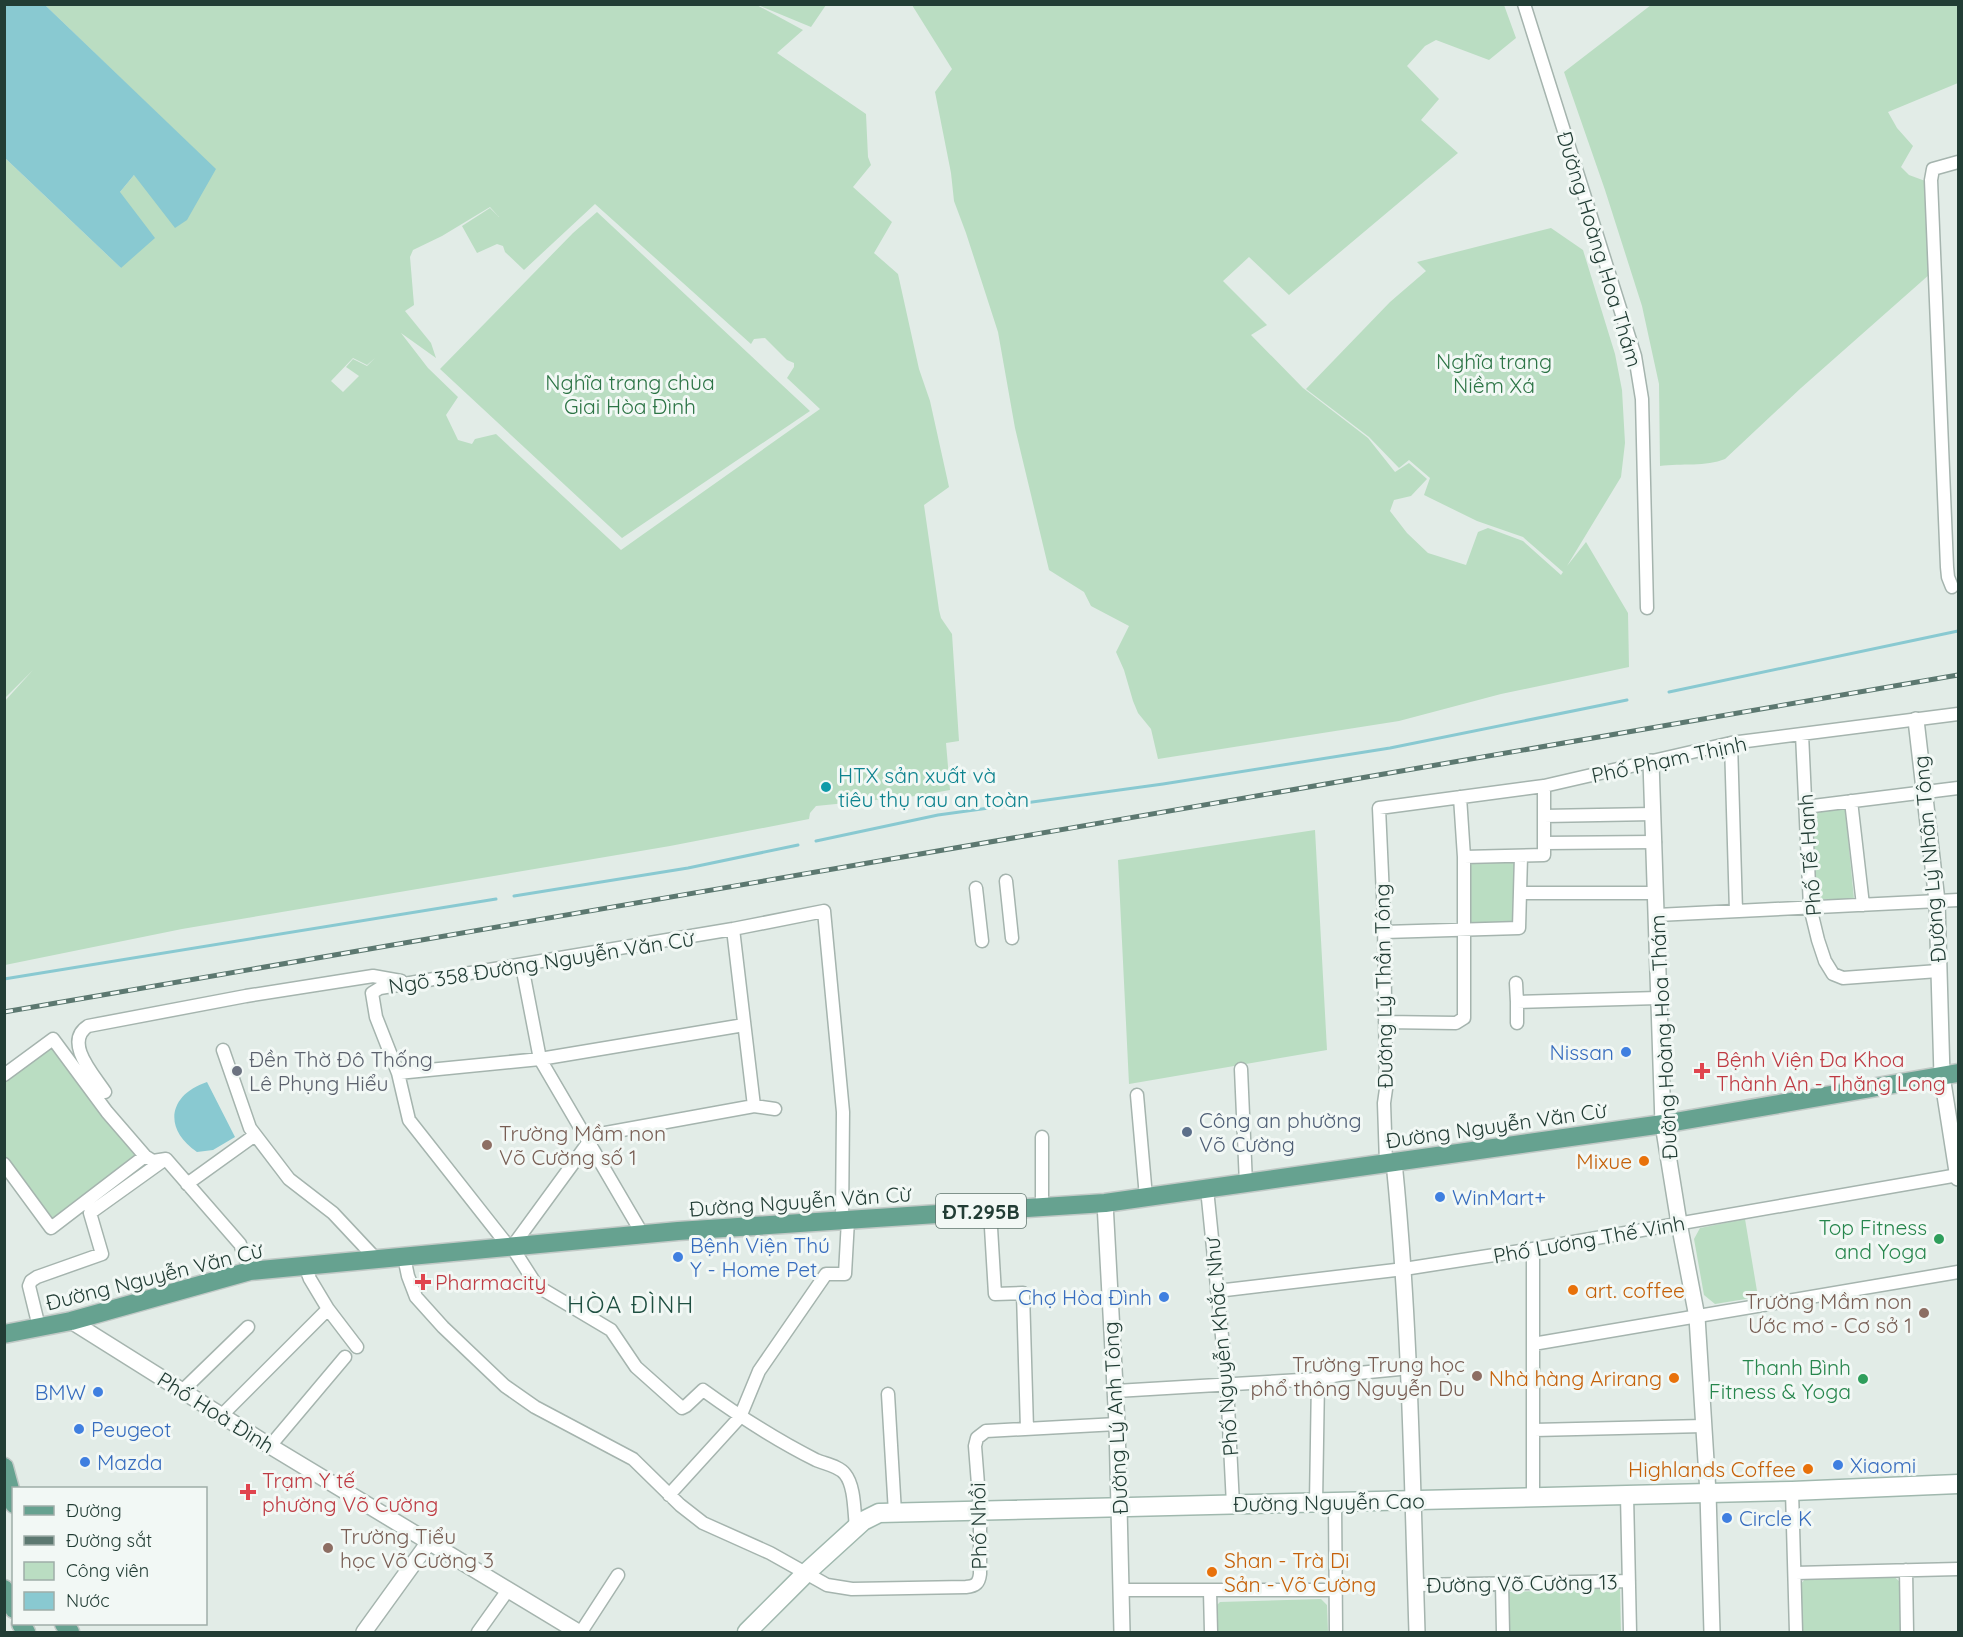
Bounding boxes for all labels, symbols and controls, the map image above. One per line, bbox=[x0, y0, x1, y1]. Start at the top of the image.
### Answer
street label: Đường Hoàng Hoa Thám bbox=[1552, 128, 1648, 370]
park label: Nghĩa trang Niềm Xá bbox=[1436, 348, 1552, 398]
park label: Nghĩa trang chùa Giai Hòa Đình bbox=[545, 369, 715, 419]
street label: Phố Phạm Thịnh bbox=[1589, 730, 1749, 788]
street label: Đường Lý Nhân Tông bbox=[1907, 755, 1951, 963]
place label: HTX sản xuất và tiêu thụ rau an toàn bbox=[838, 762, 1029, 812]
marker: HTX sản xuất và tiêu thụ rau an toàn bbox=[819, 780, 833, 794]
street label: Phố Tế Hanh bbox=[1792, 793, 1826, 917]
street label: Đường Lý Thần Tông bbox=[1368, 883, 1398, 1089]
street label: Đường Hoàng Hoa Thám bbox=[1644, 914, 1682, 1160]
street label: Ngõ 358 Đường Nguyễn Văn Cừ bbox=[386, 925, 697, 999]
place label: Nissan bbox=[1549, 1039, 1614, 1065]
marker: Nissan bbox=[1619, 1045, 1633, 1059]
place label: Đền Thờ Đô Thống Lê Phụng Hiểu bbox=[249, 1046, 433, 1096]
place label: Bệnh Viện Đa Khoa Thành An - Thăng Long bbox=[1716, 1046, 1946, 1096]
marker: Bệnh Viện Đa Khoa Thành An - Thăng Long bbox=[1693, 1062, 1711, 1080]
marker: Đền Thờ Đô Thống Lê Phụng Hiểu bbox=[230, 1064, 244, 1078]
street label: Đường Nguyễn Văn Cừ bbox=[1384, 1097, 1609, 1153]
place label: Công an phường Võ Cường bbox=[1199, 1107, 1362, 1157]
place label: Trường Mầm non Võ Cường số 1 bbox=[499, 1120, 666, 1170]
marker: Công an phường Võ Cường bbox=[1180, 1125, 1194, 1139]
marker: Trường Mầm non Võ Cường số 1 bbox=[480, 1138, 494, 1152]
place label: Mixue bbox=[1576, 1148, 1632, 1174]
marker: Mixue bbox=[1637, 1154, 1651, 1168]
street label: Đường Nguyễn Văn Cừ bbox=[688, 1180, 913, 1222]
place label: WinMart+ bbox=[1452, 1184, 1546, 1210]
marker: WinMart+ bbox=[1433, 1190, 1447, 1204]
road number: ĐT.295B bbox=[936, 1194, 1026, 1228]
street label: Phố Lương Thế Vinh bbox=[1491, 1209, 1687, 1269]
place label: Top Fitness and Yoga bbox=[1818, 1214, 1927, 1264]
place label: Bệnh Viện Thú Y - Home Pet bbox=[690, 1232, 830, 1282]
marker: Top Fitness and Yoga bbox=[1932, 1232, 1946, 1246]
street label: Đường Nguyễn Văn Cừ bbox=[43, 1236, 266, 1316]
street label: Phố Nguyễn Khắc Như bbox=[1198, 1236, 1244, 1457]
marker: Bệnh Viện Thú Y - Home Pet bbox=[671, 1250, 685, 1264]
place label: Pharmacity bbox=[435, 1269, 547, 1295]
marker: Pharmacity bbox=[416, 1275, 430, 1289]
place label: art. coffee bbox=[1585, 1277, 1685, 1303]
marker: art. coffee bbox=[1566, 1283, 1580, 1297]
place label: Chợ Hòa Đình bbox=[1018, 1284, 1152, 1310]
place label: Trường Mầm non Ước mơ - Cơ sở 1 bbox=[1745, 1288, 1912, 1338]
district label: HÒA ĐÌNH bbox=[567, 1289, 695, 1319]
marker: Chợ Hòa Đình bbox=[1157, 1290, 1171, 1304]
marker: Trường Mầm non Ước mơ - Cơ sở 1 bbox=[1917, 1306, 1931, 1320]
street label: Đường Lý Anh Tông bbox=[1097, 1321, 1133, 1515]
place label: Trường Trung học phổ thông Nguyễn Du bbox=[1250, 1351, 1465, 1401]
place label: Thanh Bình Fitness & Yoga bbox=[1709, 1354, 1851, 1404]
place label: Nhà hàng Arirang bbox=[1489, 1365, 1662, 1391]
street label: Phố Hoà Đình bbox=[153, 1366, 279, 1458]
marker: Trường Trung học phổ thông Nguyễn Du bbox=[1470, 1369, 1484, 1383]
marker: Nhà hàng Arirang bbox=[1667, 1371, 1681, 1385]
marker: Thanh Bình Fitness & Yoga bbox=[1856, 1372, 1870, 1386]
place label: BMW bbox=[35, 1379, 86, 1405]
marker: BMW bbox=[91, 1385, 105, 1399]
place label: Peugeot bbox=[91, 1416, 171, 1442]
marker: Peugeot bbox=[72, 1422, 86, 1436]
place label: Mazda bbox=[97, 1449, 162, 1475]
place label: Xiaomi bbox=[1850, 1452, 1916, 1478]
marker: Mazda bbox=[78, 1455, 92, 1469]
place label: Highlands Coffee bbox=[1628, 1456, 1796, 1482]
marker: Xiaomi bbox=[1831, 1458, 1845, 1472]
marker: Highlands Coffee bbox=[1801, 1462, 1815, 1476]
place label: Trạm Y tế phường Võ Cường bbox=[262, 1467, 438, 1517]
street label: Phố Nhồi bbox=[964, 1482, 992, 1570]
marker: Trạm Y tế phường Võ Cường bbox=[239, 1483, 257, 1501]
legend bbox=[12, 1487, 207, 1625]
street label: Đường Nguyễn Cao bbox=[1233, 1487, 1425, 1517]
text: Đường bbox=[66, 1499, 122, 1522]
place label: Circle K bbox=[1739, 1505, 1812, 1531]
marker: Circle K bbox=[1720, 1511, 1734, 1525]
place label: Trường Tiểu học Võ Cường 3 bbox=[340, 1523, 494, 1573]
text: Đường sắt bbox=[66, 1529, 152, 1552]
marker: Trường Tiểu học Võ Cường 3 bbox=[321, 1541, 335, 1555]
place label: Shan - Trà Di Sản - Võ Cường bbox=[1224, 1547, 1376, 1597]
text: Công viên bbox=[66, 1559, 149, 1582]
marker: Shan - Trà Di Sản - Võ Cường bbox=[1205, 1565, 1219, 1579]
street label: Đường Võ Cường 13 bbox=[1426, 1568, 1618, 1598]
text: Nước bbox=[66, 1589, 110, 1612]

